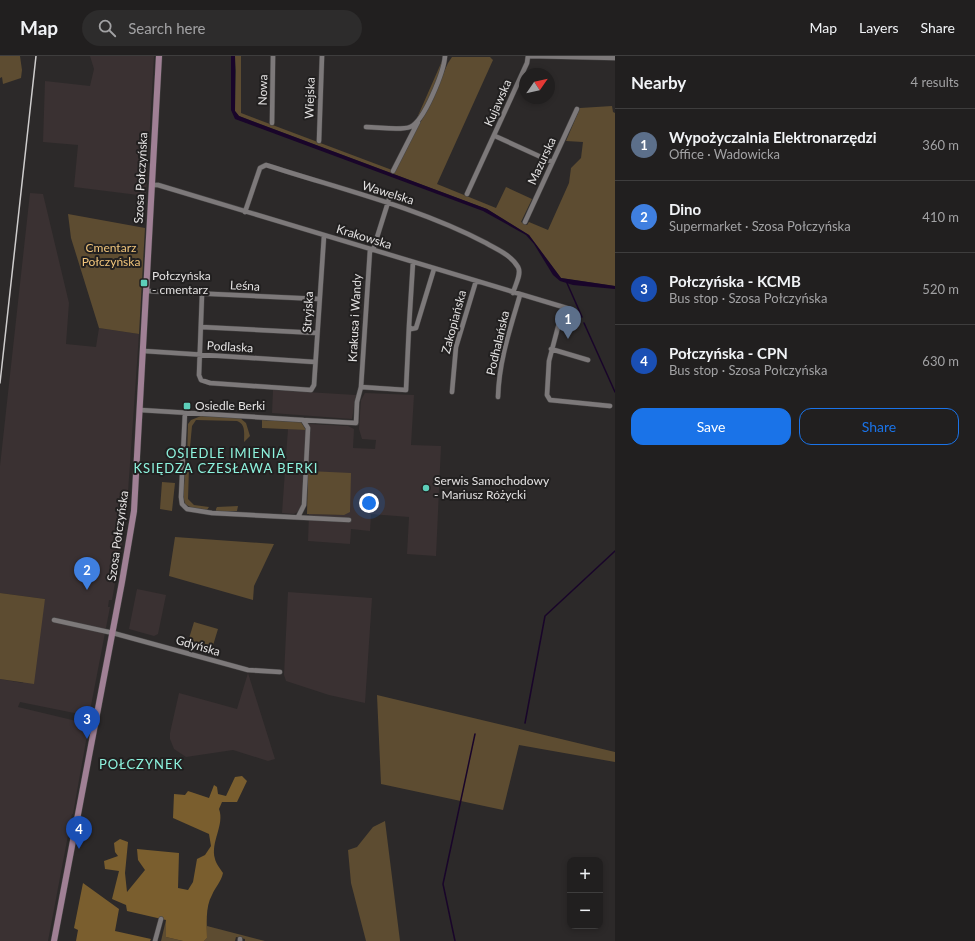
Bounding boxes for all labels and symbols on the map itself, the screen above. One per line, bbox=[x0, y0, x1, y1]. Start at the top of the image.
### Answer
north arrow bbox=[519, 68, 555, 104]
street label: Nowa bbox=[255, 74, 270, 106]
street label: Wiejska bbox=[301, 77, 318, 119]
street label: Kujawska bbox=[481, 77, 515, 129]
street label: Szosa Połczyńska bbox=[131, 132, 150, 224]
street label: Mazurska bbox=[524, 135, 559, 187]
street label: Wawelska bbox=[360, 178, 416, 208]
street label: Krakowska bbox=[335, 221, 394, 252]
park label: Cmentarz Połczyńska bbox=[82, 240, 140, 269]
place label: Połczyńska - cmentarz bbox=[152, 268, 211, 297]
street label: Krakusa i Wandy bbox=[345, 273, 364, 362]
street label: Leśna bbox=[230, 277, 260, 294]
marker: Połczyńska - cmentarz bbox=[139, 278, 149, 288]
street label: Zakopiańska bbox=[438, 288, 469, 355]
street label: Stryjska bbox=[299, 291, 316, 333]
pin: 1 bbox=[555, 306, 581, 339]
street label: Podhalańska bbox=[483, 309, 512, 377]
street label: Podlaska bbox=[206, 338, 254, 355]
place label: Osiedle Berki bbox=[195, 398, 265, 413]
marker: Osiedle Berki bbox=[182, 401, 192, 411]
district label: OSIEDLE IMIENIA KSIĘDZA CZESŁAWA BERKI bbox=[133, 445, 319, 476]
place label: Serwis Samochodowy - Mariusz Różycki bbox=[434, 473, 550, 502]
marker: Serwis Samochodowy - Mariusz Różycki bbox=[421, 483, 431, 493]
street label: Szosa Połczyńska bbox=[104, 490, 131, 582]
your location bbox=[359, 493, 379, 513]
pin: 2 bbox=[74, 557, 100, 590]
street label: Gdyńska bbox=[174, 632, 222, 659]
pin: 3 bbox=[74, 706, 100, 739]
district label: POŁCZYNEK bbox=[99, 756, 183, 772]
pin: 4 bbox=[66, 816, 92, 849]

